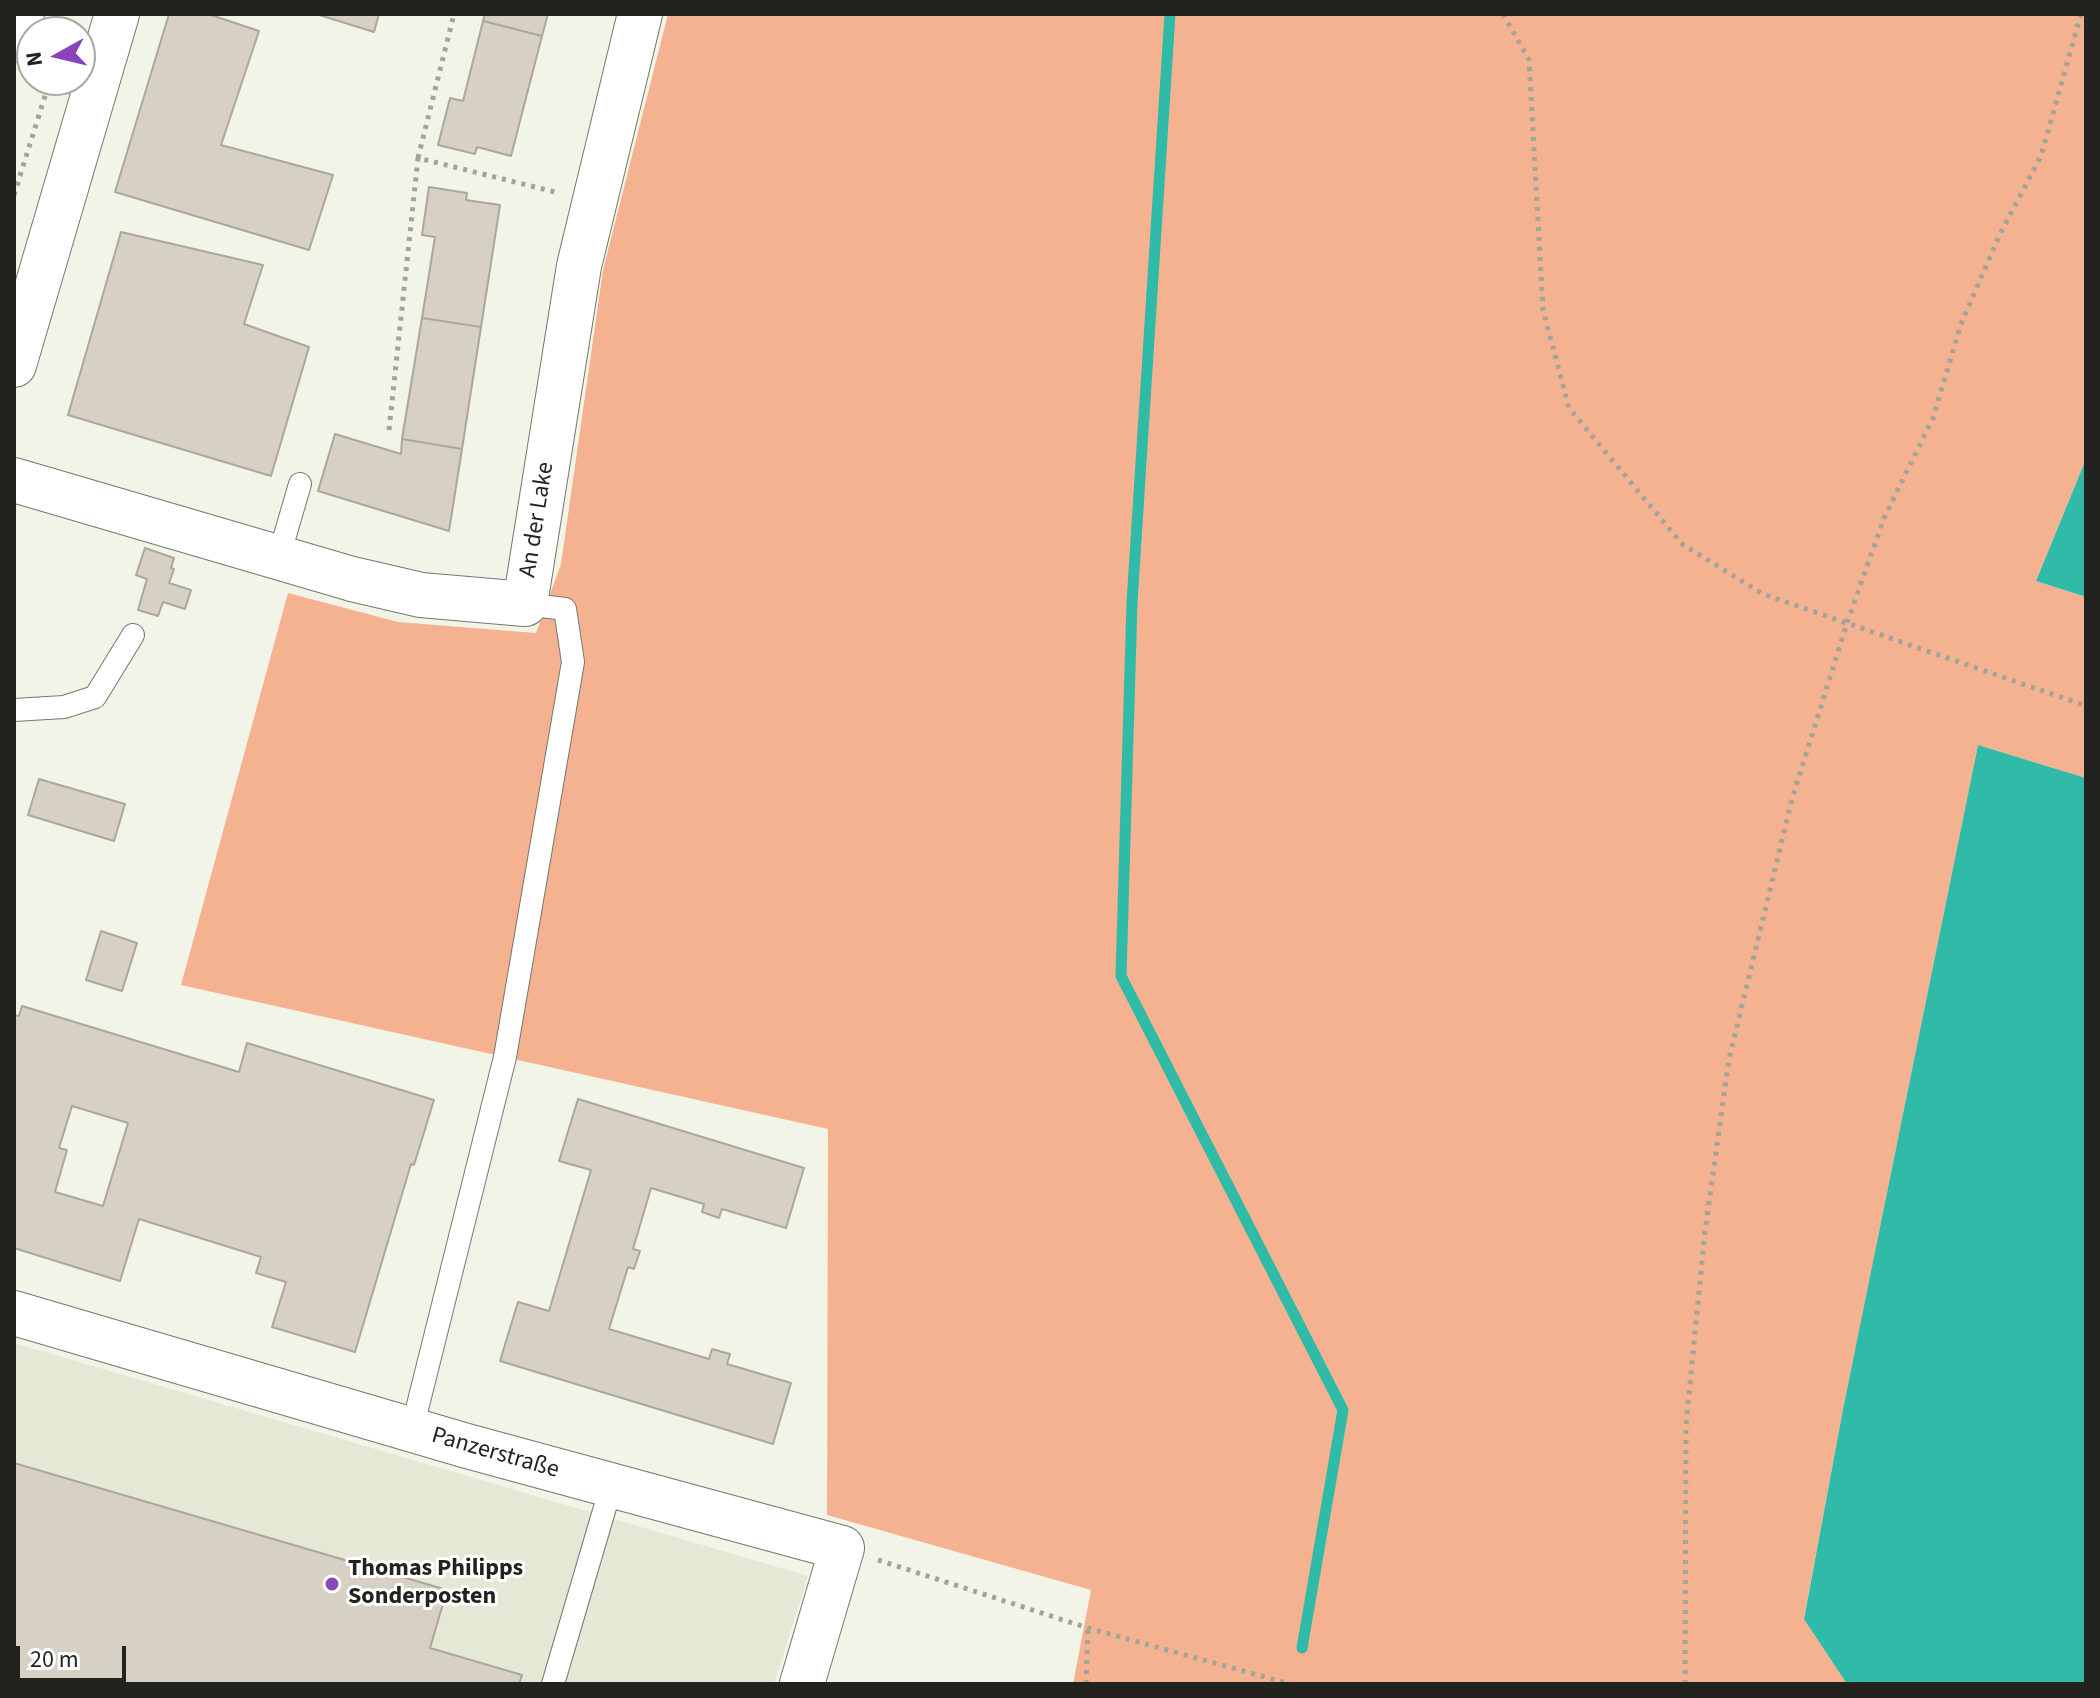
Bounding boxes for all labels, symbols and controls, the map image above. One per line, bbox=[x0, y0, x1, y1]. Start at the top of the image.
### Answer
north arrow bbox=[16, 16, 96, 96]
text: N bbox=[17, 50, 51, 69]
street label: An der Lake bbox=[515, 460, 561, 580]
street label: Panzerstraße bbox=[428, 1422, 562, 1486]
place label: Thomas Philipps Sonderposten bbox=[348, 1556, 523, 1612]
marker: Thomas Philipps Sonderposten bbox=[323, 1575, 341, 1593]
scale bar bbox=[20, 1630, 130, 1680]
text: 20 m bbox=[30, 1642, 79, 1677]

